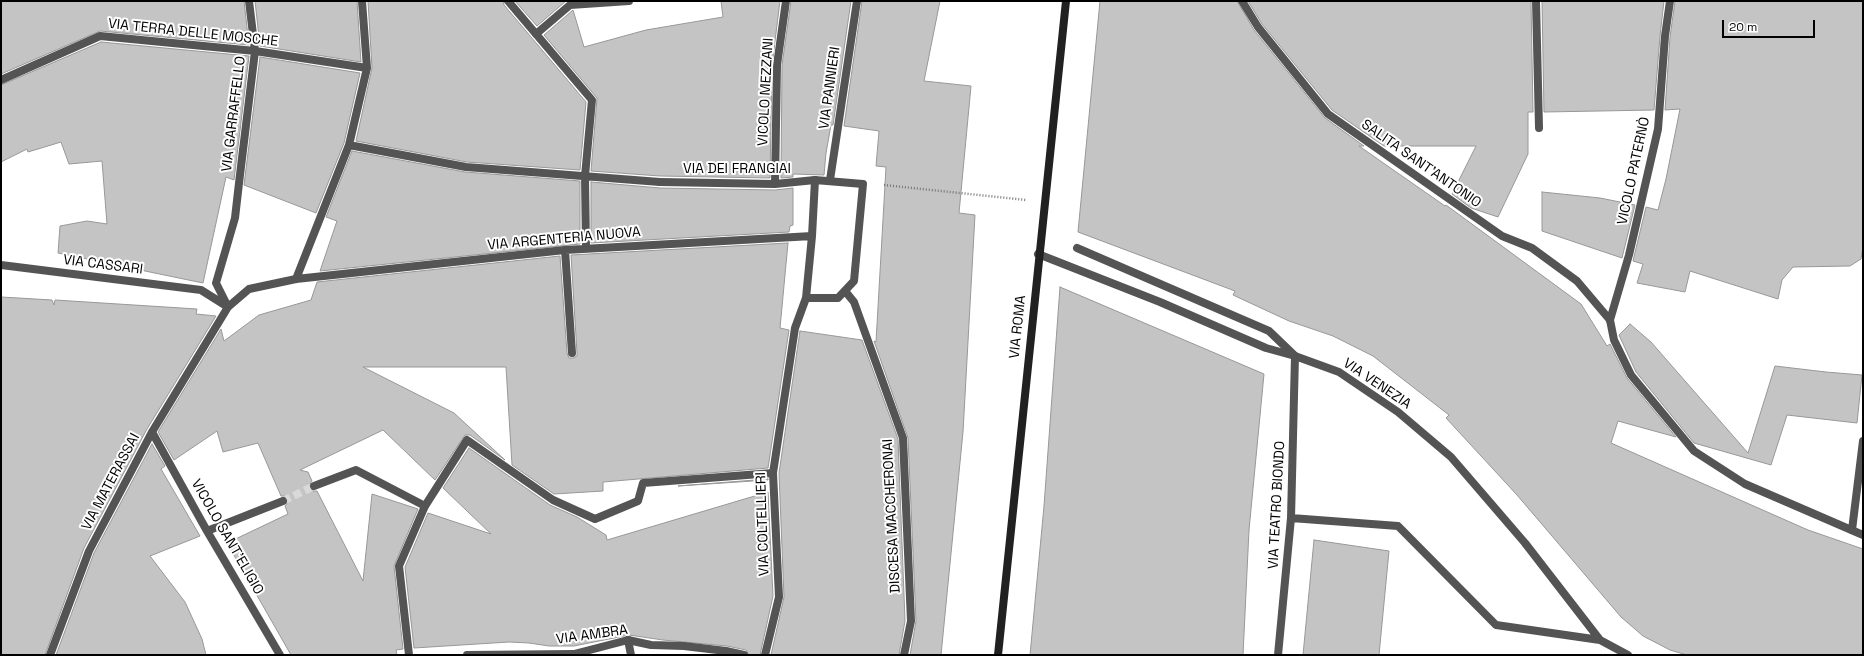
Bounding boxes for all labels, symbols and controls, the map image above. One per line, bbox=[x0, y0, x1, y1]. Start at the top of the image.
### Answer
scale bar bbox=[1724, 12, 1817, 38]
street label: VIA TERRA DELLE MOSCHE bbox=[107, 16, 279, 50]
text: 20 m bbox=[1729, 19, 1757, 35]
street label: VICOLO MEZZANI bbox=[755, 37, 777, 147]
street label: VIA PANNIERI bbox=[816, 46, 844, 130]
street label: VIA GARRAFFELLO bbox=[219, 55, 249, 173]
street label: SALITA SANT'ANTONIO bbox=[1358, 116, 1484, 212]
street label: VICOLO PATERNÒ bbox=[1614, 116, 1654, 226]
street label: VIA DEI FRANGIAI bbox=[683, 161, 791, 177]
street label: VIA ARGENTERIA NUOVA bbox=[487, 224, 641, 254]
street label: VIA CASSARI bbox=[62, 252, 144, 278]
street label: VIA ROMA bbox=[1006, 294, 1030, 360]
street label: VIA VENEZIA bbox=[1340, 355, 1414, 413]
street label: VIA MATERASSAI bbox=[78, 431, 144, 533]
street label: DISCESA MACCHERONAI bbox=[880, 438, 904, 594]
street label: VIA TEATRO BIONDO bbox=[1265, 440, 1289, 570]
street label: VIA COLTELLIERI bbox=[753, 472, 773, 576]
street label: VICOLO SANT'ELIGIO bbox=[187, 476, 267, 598]
street label: VIA AMBRA bbox=[555, 622, 629, 648]

